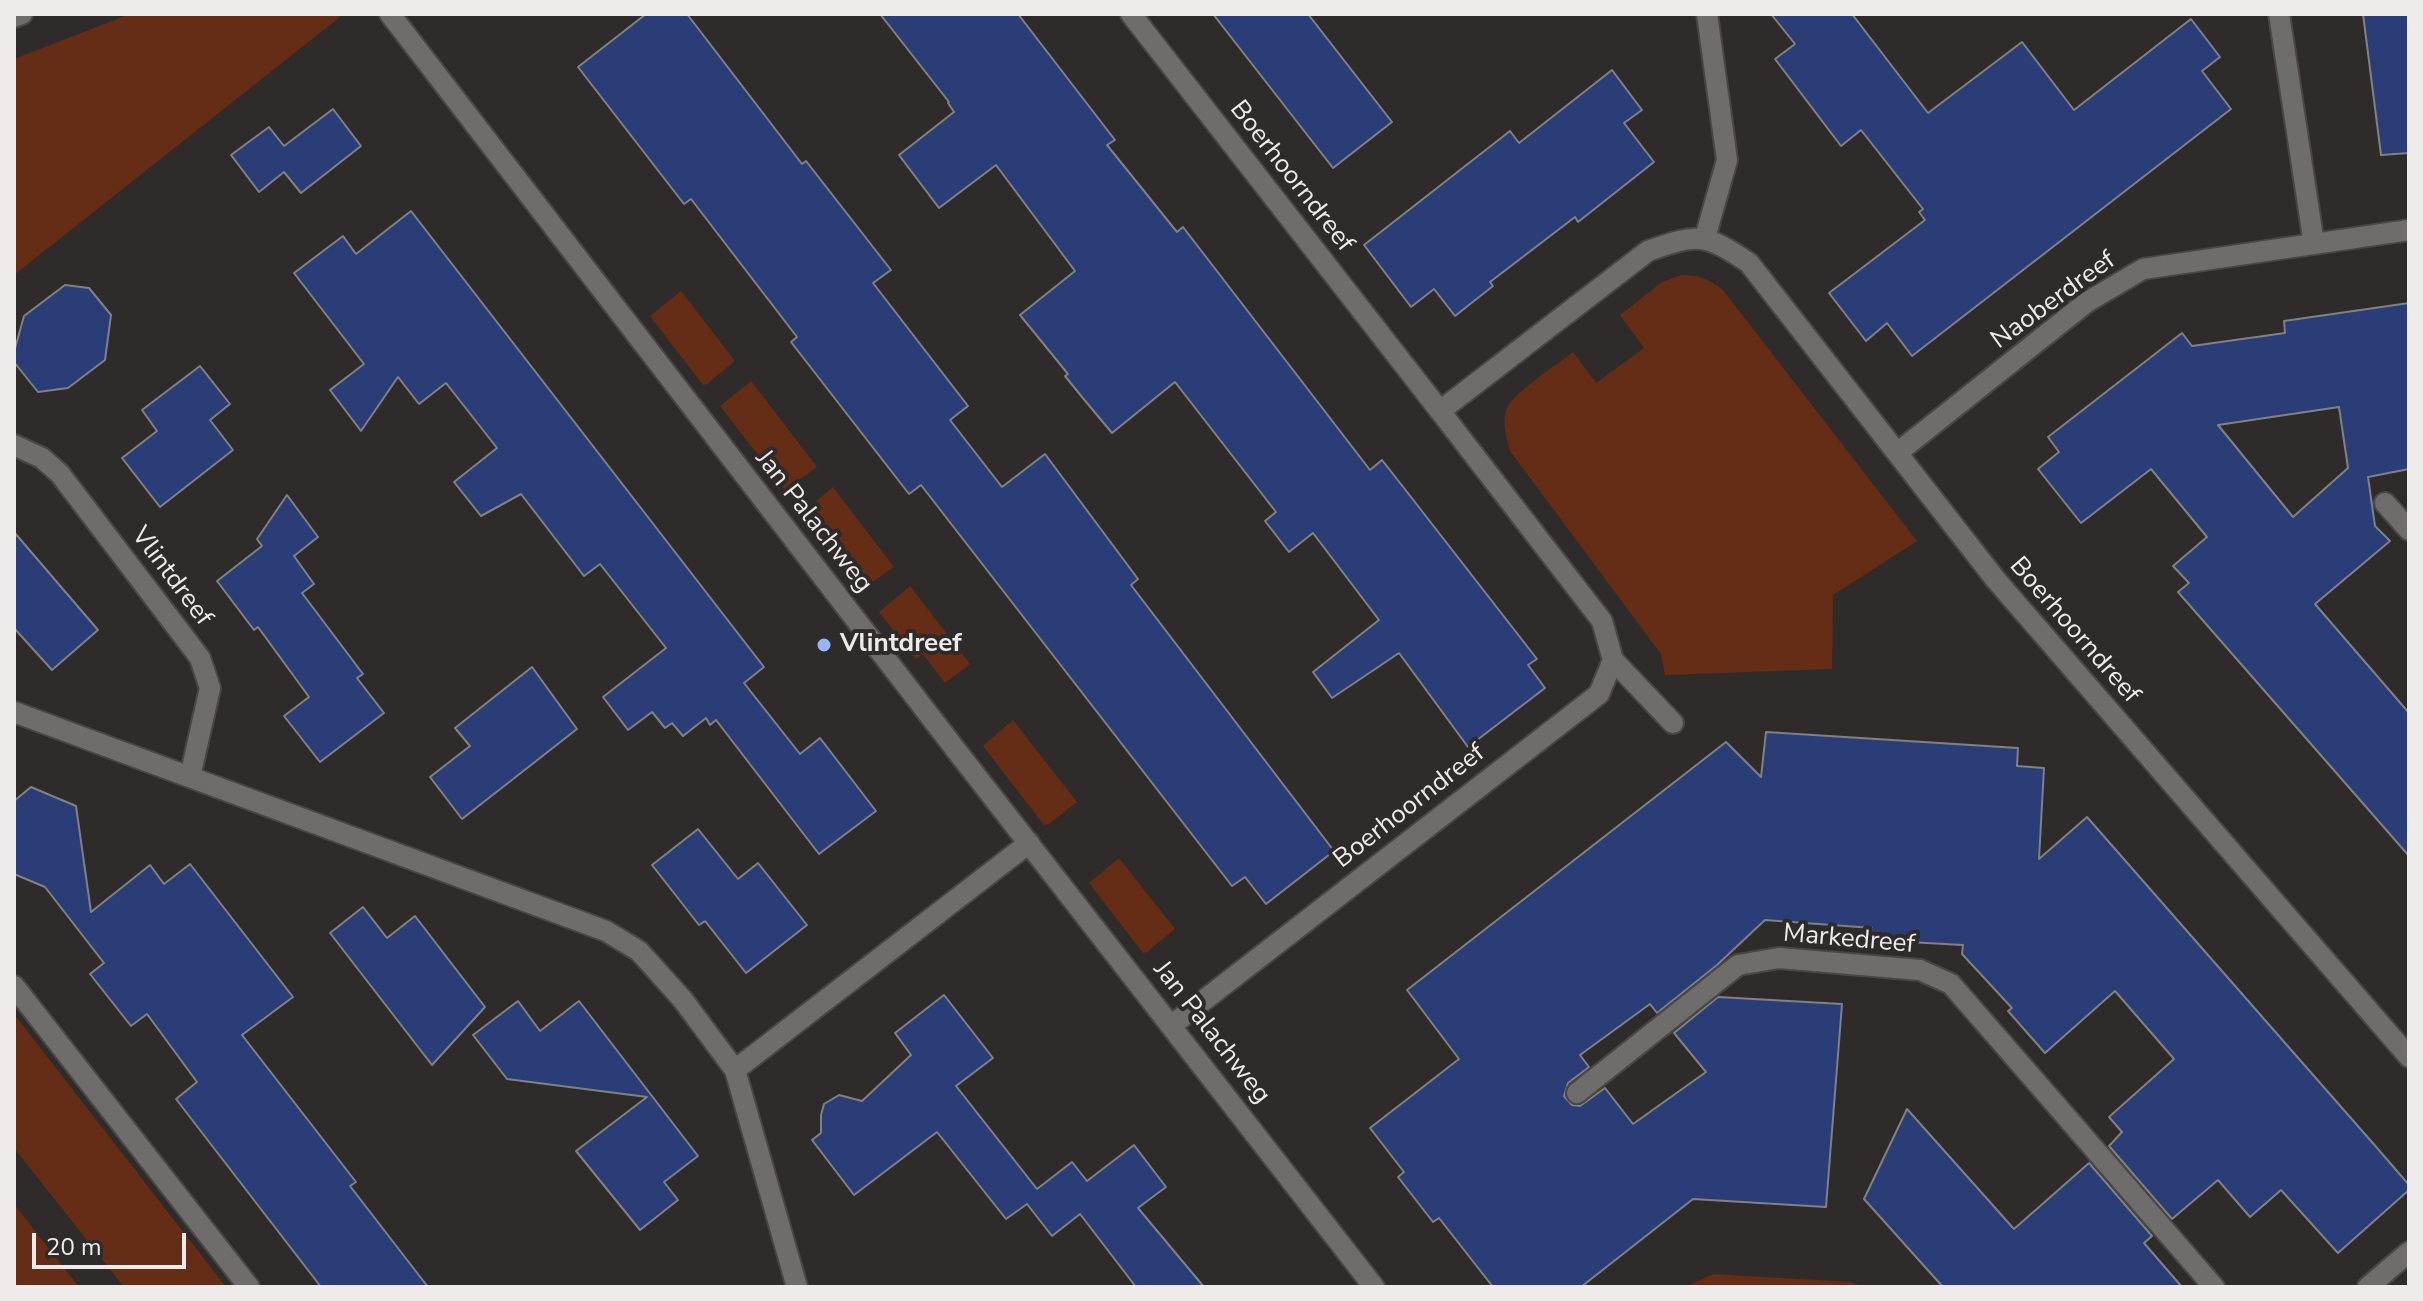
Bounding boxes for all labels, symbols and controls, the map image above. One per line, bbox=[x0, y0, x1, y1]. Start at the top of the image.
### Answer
street label: Boerhoorndreef bbox=[1222, 95, 1360, 259]
street label: Naoberdreef bbox=[1986, 245, 2122, 357]
street label: Jan Palachweg bbox=[748, 445, 878, 599]
street label: Vlintdreef bbox=[124, 521, 218, 633]
street label: Boerhoorndreef bbox=[2002, 552, 2146, 710]
place label: Vlintdreef bbox=[840, 629, 962, 661]
marker: Vlintdreef bbox=[815, 636, 833, 654]
street label: Boerhoorndreef bbox=[1328, 738, 1492, 876]
street label: Markedreef bbox=[1782, 919, 1916, 961]
street label: Jan Palachweg bbox=[1146, 956, 1276, 1110]
scale bar bbox=[36, 1217, 190, 1267]
text: 20 m bbox=[46, 1231, 102, 1263]

